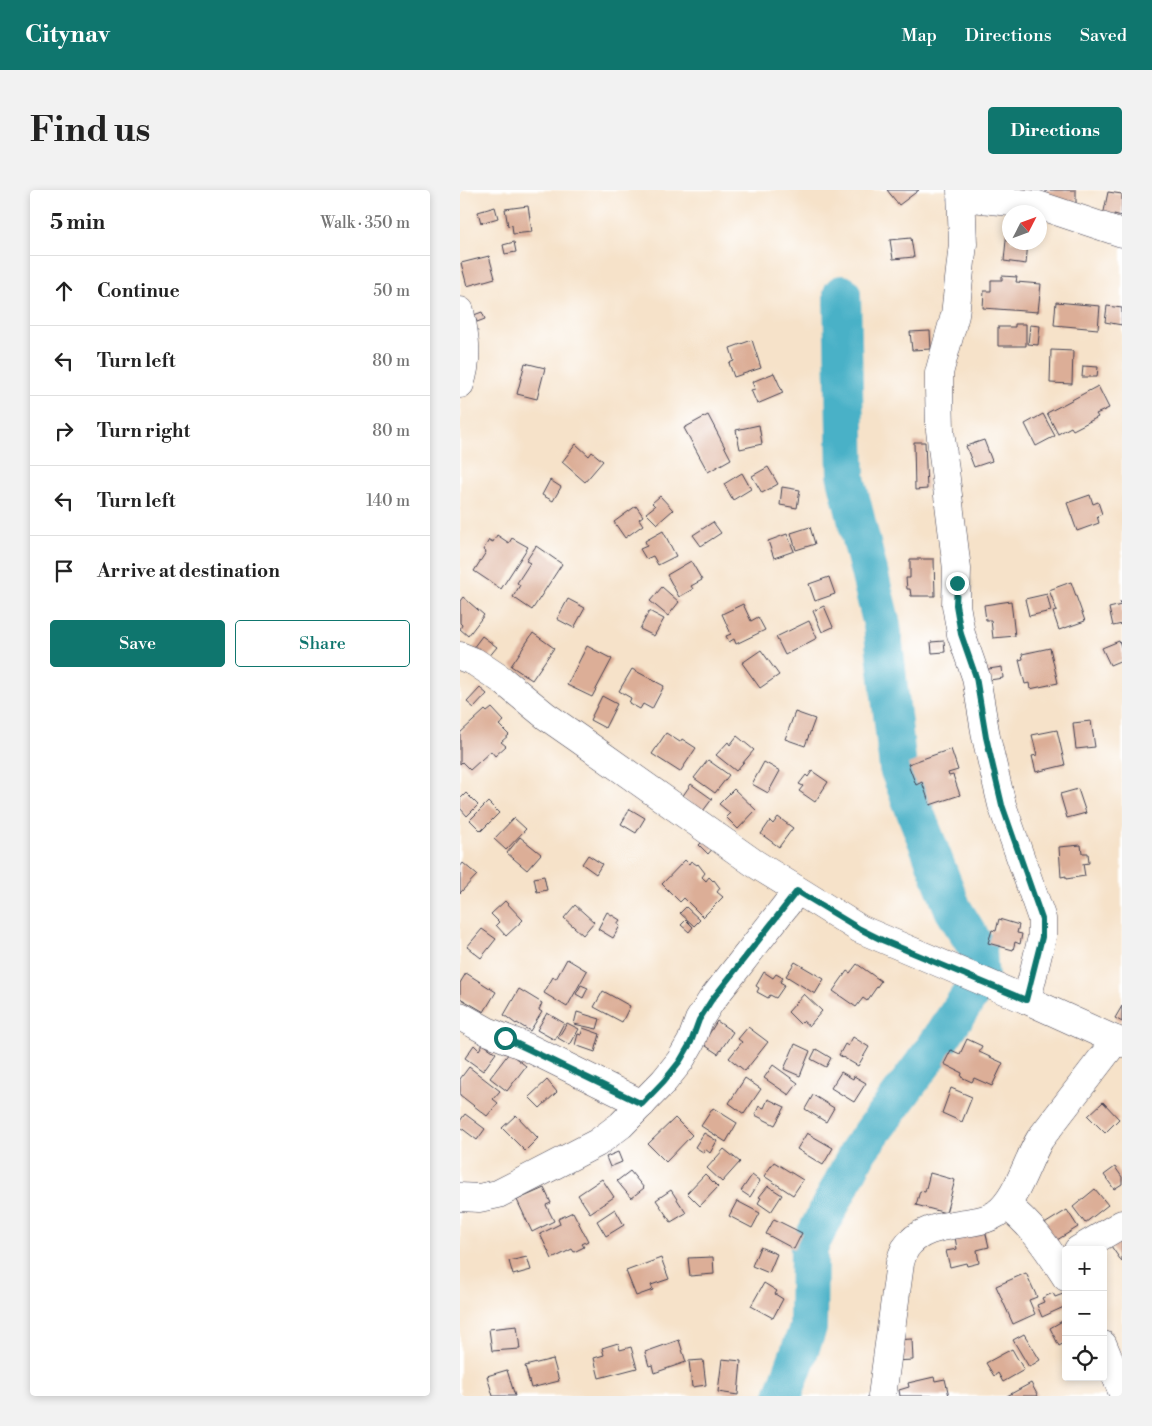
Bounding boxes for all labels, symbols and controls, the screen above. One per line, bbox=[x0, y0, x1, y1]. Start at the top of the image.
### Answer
text: Citynav bbox=[25, 20, 110, 50]
text: Map bbox=[901, 24, 937, 47]
text: Directions bbox=[965, 24, 1052, 47]
text: Saved bbox=[1080, 24, 1127, 47]
button: Directions bbox=[988, 107, 1122, 154]
text: Find us bbox=[30, 109, 150, 152]
north arrow bbox=[1002, 205, 1047, 250]
text: 5 min bbox=[50, 210, 105, 236]
text: Walk · 350 m bbox=[321, 213, 410, 233]
icon: ahead bbox=[50, 277, 78, 305]
text: Continue bbox=[97, 279, 180, 303]
text: 50 m bbox=[373, 281, 410, 301]
icon: left bbox=[50, 347, 78, 375]
text: Turn left bbox=[97, 349, 176, 373]
text: 80 m bbox=[372, 351, 410, 371]
icon: right bbox=[50, 417, 78, 445]
text: Turn right bbox=[97, 419, 190, 443]
text: 80 m bbox=[372, 421, 410, 441]
icon: left bbox=[50, 487, 78, 515]
text: Turn left bbox=[97, 489, 176, 513]
text: 140 m bbox=[366, 491, 410, 511]
icon: arrive bbox=[50, 557, 78, 585]
text: Arrive at destination bbox=[97, 559, 280, 583]
route end bbox=[946, 572, 969, 595]
button: Save bbox=[50, 620, 225, 667]
button: Share bbox=[235, 620, 410, 667]
route start bbox=[494, 1027, 517, 1050]
map controls bbox=[1062, 1246, 1107, 1381]
button: + bbox=[1062, 1246, 1107, 1291]
button: − bbox=[1062, 1291, 1107, 1336]
button: locate bbox=[1062, 1336, 1107, 1381]

